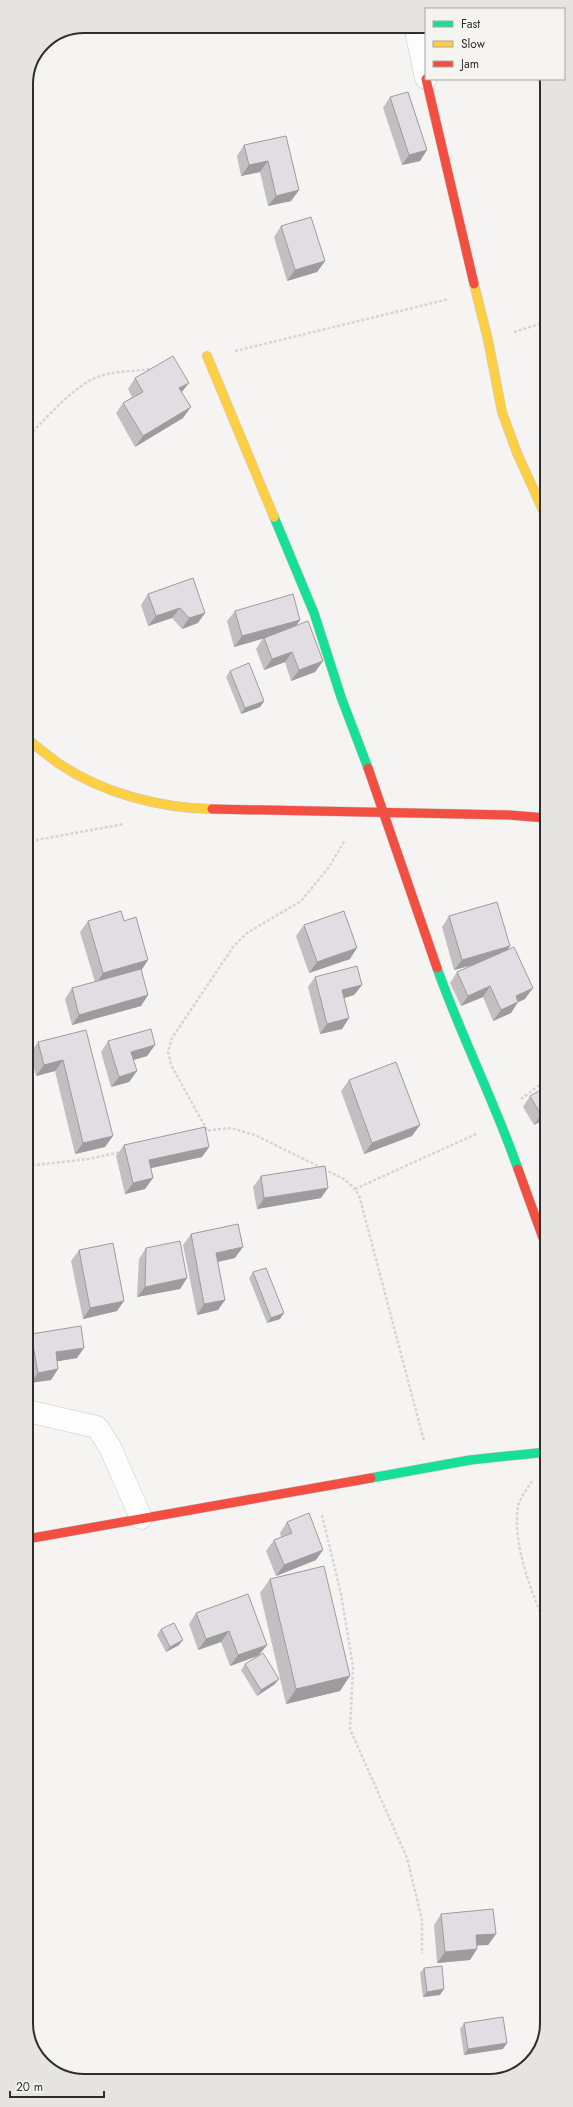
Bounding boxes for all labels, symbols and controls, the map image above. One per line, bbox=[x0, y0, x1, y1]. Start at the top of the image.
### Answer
legend bbox=[425, 8, 565, 80]
text: Fast bbox=[461, 15, 480, 33]
text: Slow bbox=[461, 35, 486, 53]
text: Jam bbox=[459, 55, 479, 73]
scale bar bbox=[10, 2073, 104, 2099]
text: 20 m bbox=[16, 2078, 43, 2096]

